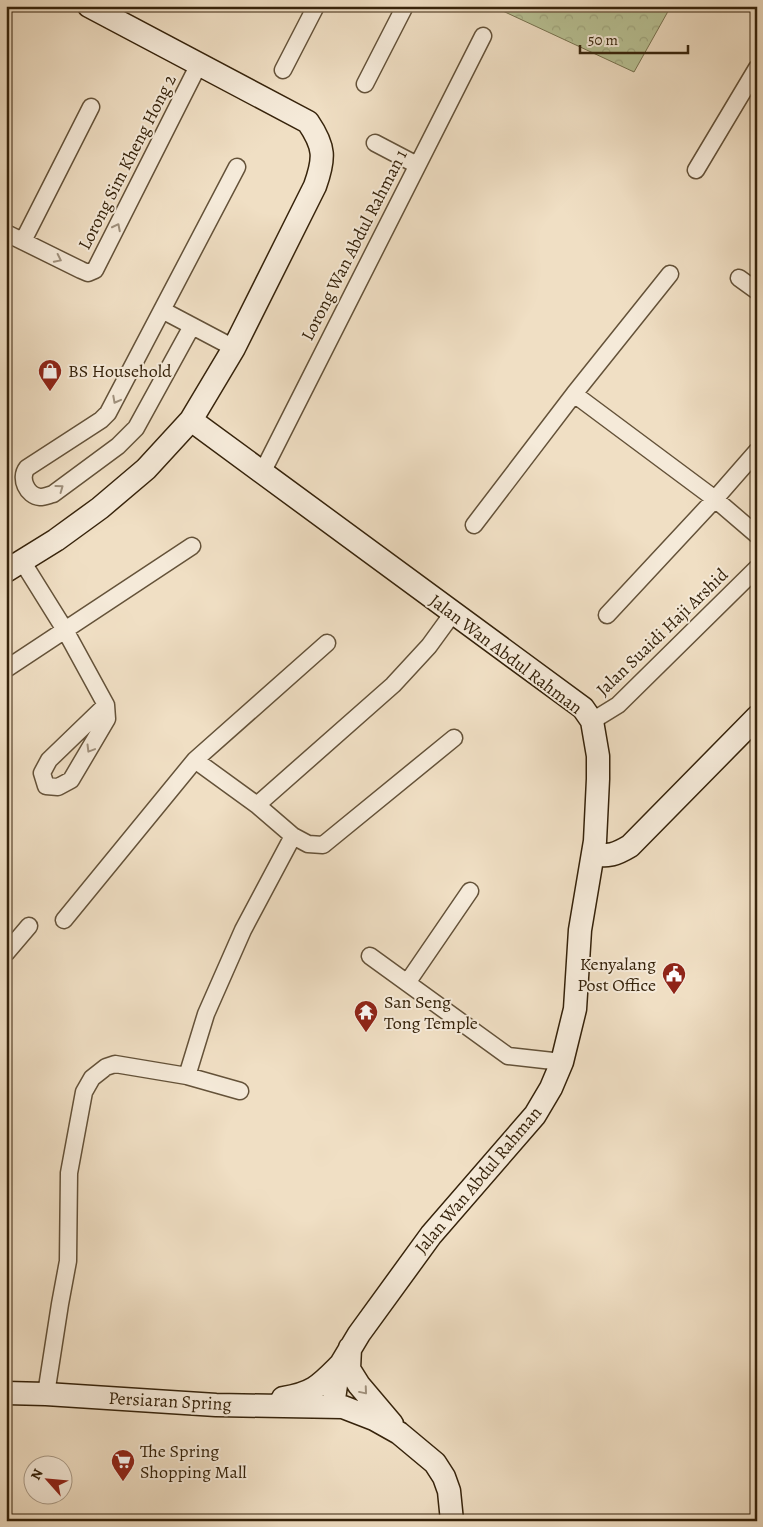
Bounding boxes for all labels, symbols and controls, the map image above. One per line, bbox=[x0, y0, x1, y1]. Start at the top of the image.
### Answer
scale bar bbox=[580, 22, 688, 54]
text: 50 m bbox=[588, 30, 618, 50]
street label: Lorong Sim Kheng Hong 2 bbox=[72, 70, 182, 254]
street label: Lorong Wan Abdul Rahman 1 bbox=[295, 145, 413, 345]
one-way arrow bbox=[111, 223, 121, 232]
one-way arrow bbox=[53, 252, 62, 263]
shop icon: BS Household bbox=[37, 358, 63, 392]
place label: BS Household bbox=[68, 359, 172, 383]
one-way arrow bbox=[112, 395, 122, 404]
one-way arrow bbox=[54, 486, 63, 494]
street label: Jalan Suaidi Haji Arshid bbox=[591, 563, 733, 701]
street label: Jalan Wan Abdul Rahman bbox=[425, 589, 587, 720]
one-way arrow bbox=[86, 744, 96, 753]
place label: Kenyalang Post Office bbox=[577, 952, 656, 997]
public building icon: Kenyalang Post Office bbox=[661, 961, 687, 995]
place label: San Seng Tong Temple bbox=[384, 990, 478, 1035]
temple icon: San Seng Tong Temple bbox=[353, 999, 379, 1033]
street label: Jalan Wan Abdul Rahman bbox=[409, 1101, 547, 1259]
street label: Persiaran Spring bbox=[108, 1386, 232, 1416]
one-way arrow bbox=[359, 1386, 368, 1395]
place label: The Spring Shopping Mall bbox=[140, 1439, 247, 1484]
supermarket icon: The Spring Shopping Mall bbox=[110, 1448, 136, 1482]
north arrow bbox=[22, 1454, 72, 1504]
text: N bbox=[26, 1465, 48, 1483]

